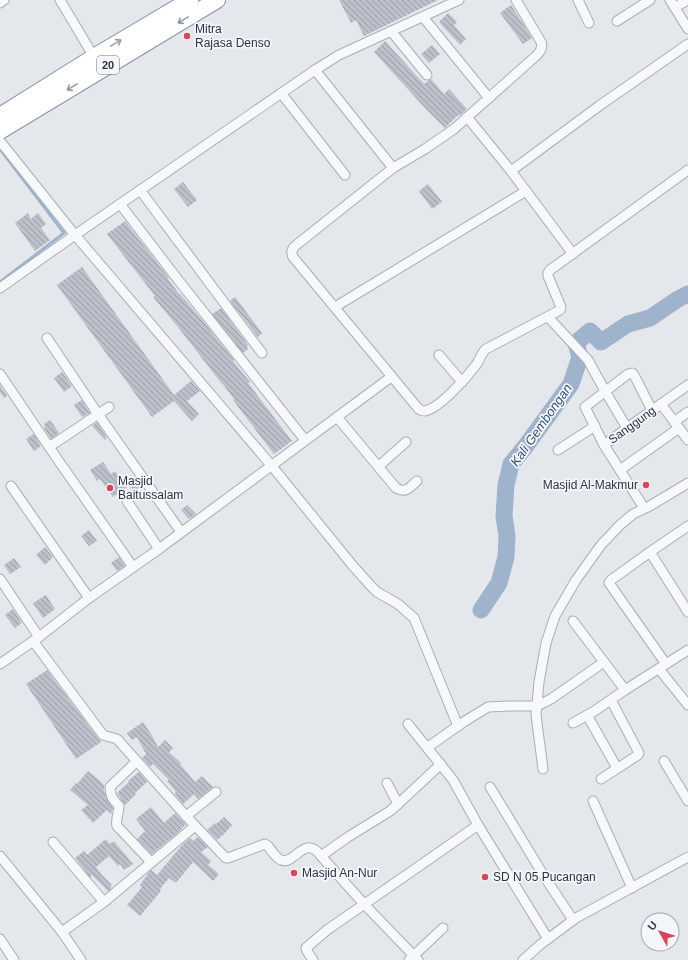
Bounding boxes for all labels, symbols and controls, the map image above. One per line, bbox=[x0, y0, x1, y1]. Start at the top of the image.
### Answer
one-way arrow bbox=[177, 16, 189, 24]
place label: Mitra Rajasa Denso bbox=[195, 22, 271, 50]
marker: Mitra Rajasa Denso bbox=[182, 31, 192, 41]
one-way arrow bbox=[110, 39, 122, 47]
road number: 20 bbox=[97, 56, 119, 74]
one-way arrow bbox=[66, 84, 78, 92]
water label: Kali Gembongan bbox=[507, 381, 575, 469]
street label: Sanggung bbox=[606, 403, 658, 447]
place label: Masjid Baitussalam bbox=[118, 474, 183, 502]
place label: Masjid Al-Makmur bbox=[543, 478, 638, 492]
marker: Masjid Al-Makmur bbox=[641, 480, 651, 490]
marker: Masjid Baitussalam bbox=[105, 483, 115, 493]
place label: Masjid An-Nur bbox=[302, 866, 377, 880]
marker: Masjid An-Nur bbox=[289, 868, 299, 878]
place label: SD N 05 Pucangan bbox=[493, 870, 596, 884]
marker: SD N 05 Pucangan bbox=[480, 872, 490, 882]
north arrow bbox=[640, 912, 680, 952]
text: U bbox=[645, 919, 659, 933]

